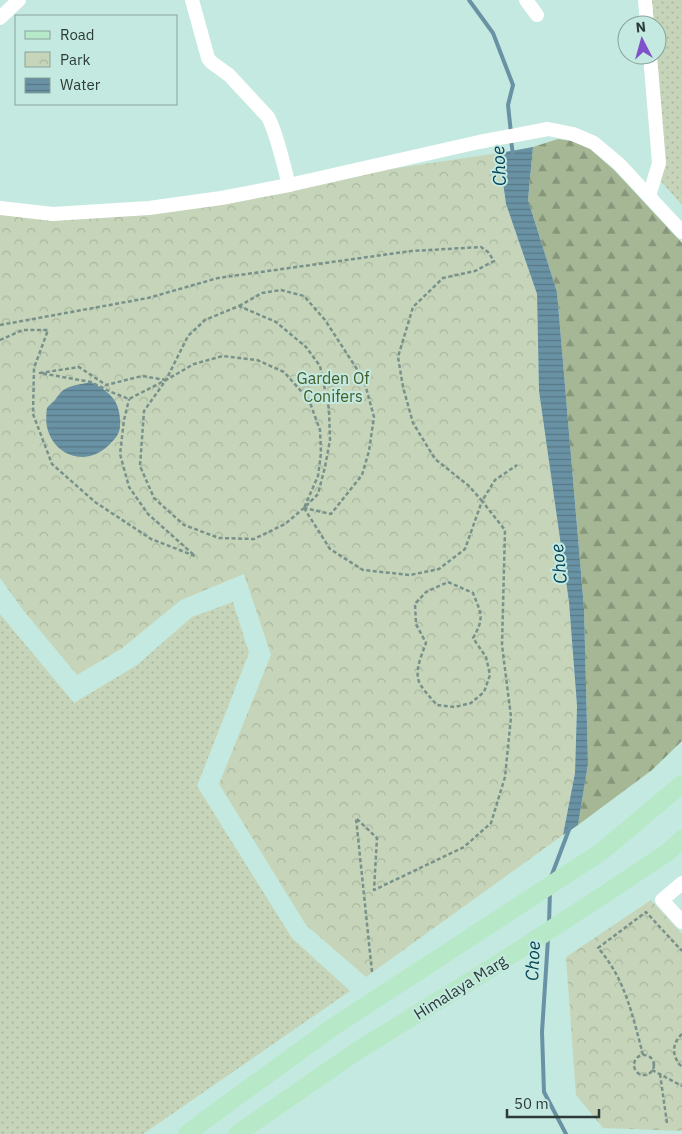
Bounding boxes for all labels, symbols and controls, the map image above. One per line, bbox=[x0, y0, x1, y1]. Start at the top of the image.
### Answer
legend bbox=[15, 15, 178, 105]
north arrow bbox=[617, 15, 667, 65]
text: N bbox=[635, 18, 647, 37]
text: Road bbox=[60, 25, 95, 44]
text: Park bbox=[60, 50, 90, 69]
text: Water bbox=[60, 75, 101, 94]
water label: Choe bbox=[486, 145, 511, 187]
park label: Garden Of Conifers bbox=[297, 368, 369, 406]
water label: Choe bbox=[545, 543, 572, 585]
water label: Choe bbox=[520, 940, 545, 982]
street label: Himalaya Marg bbox=[410, 950, 511, 1024]
scale bar bbox=[507, 1086, 600, 1118]
text: 50 m bbox=[514, 1094, 549, 1113]

